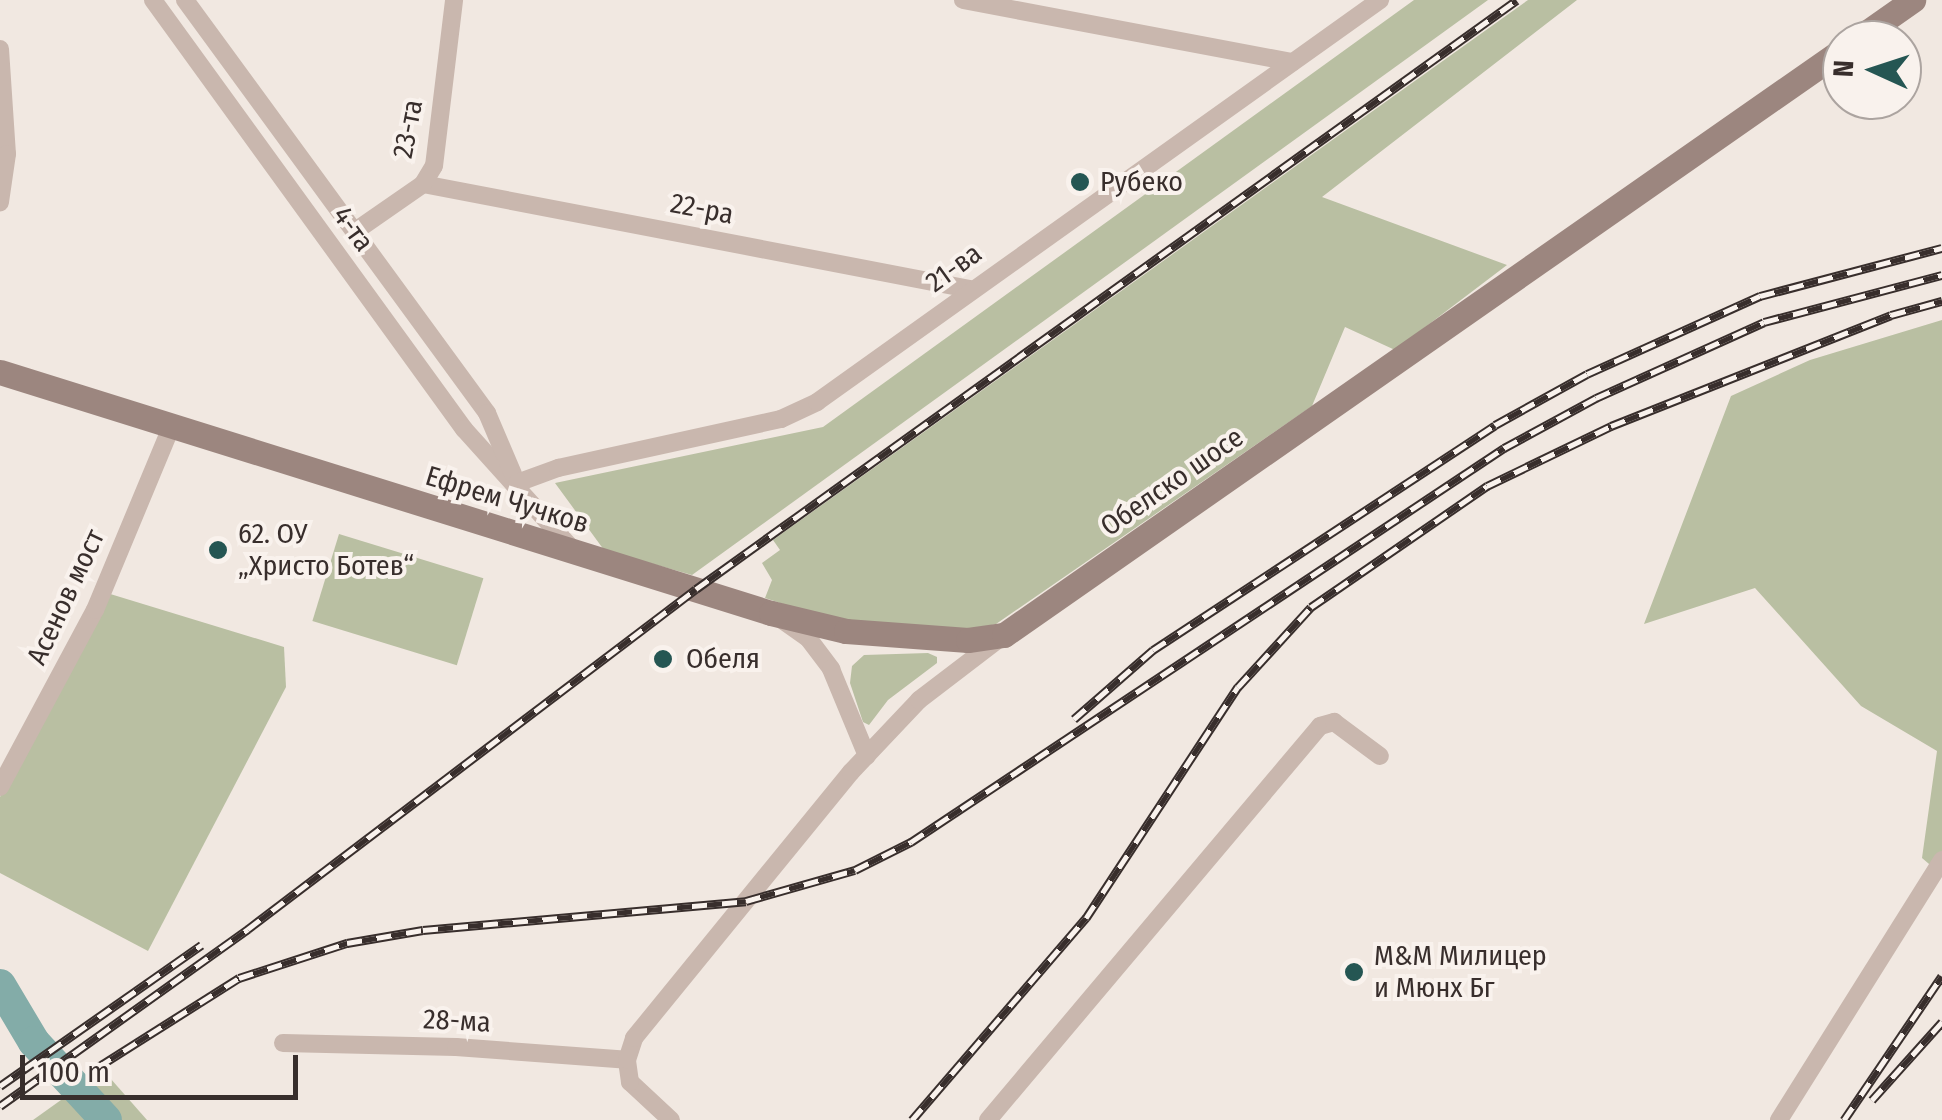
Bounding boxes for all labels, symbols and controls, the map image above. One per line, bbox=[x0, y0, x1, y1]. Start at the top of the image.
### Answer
north arrow bbox=[1822, 20, 1922, 120]
text: N bbox=[1827, 59, 1860, 78]
street label: 23-та bbox=[386, 97, 430, 161]
place label: Рубеко bbox=[1100, 165, 1183, 199]
marker: Рубеко bbox=[1069, 171, 1091, 193]
street label: 22-ра bbox=[668, 186, 736, 232]
street label: 4-та bbox=[325, 200, 381, 258]
street label: 21-ва bbox=[920, 237, 988, 299]
street label: Обелско шосе bbox=[1094, 421, 1250, 543]
street label: Ефрем Чучков bbox=[421, 459, 593, 541]
place label: 62. ОУ „Христо Ботев“ bbox=[238, 517, 414, 583]
street label: Асенов мост bbox=[20, 524, 112, 670]
marker: 62. ОУ „Христо Ботев“ bbox=[207, 539, 229, 561]
place label: Обеля bbox=[686, 642, 760, 676]
marker: Обеля bbox=[650, 646, 676, 672]
place label: М&M Mилицер и Мюнх Бг bbox=[1374, 939, 1547, 1005]
marker: М&M Mилицер и Мюнх Бг bbox=[1343, 961, 1365, 983]
street label: 28-ма bbox=[422, 1002, 492, 1040]
scale bar bbox=[25, 1035, 302, 1097]
text: 100 m bbox=[37, 1054, 110, 1090]

